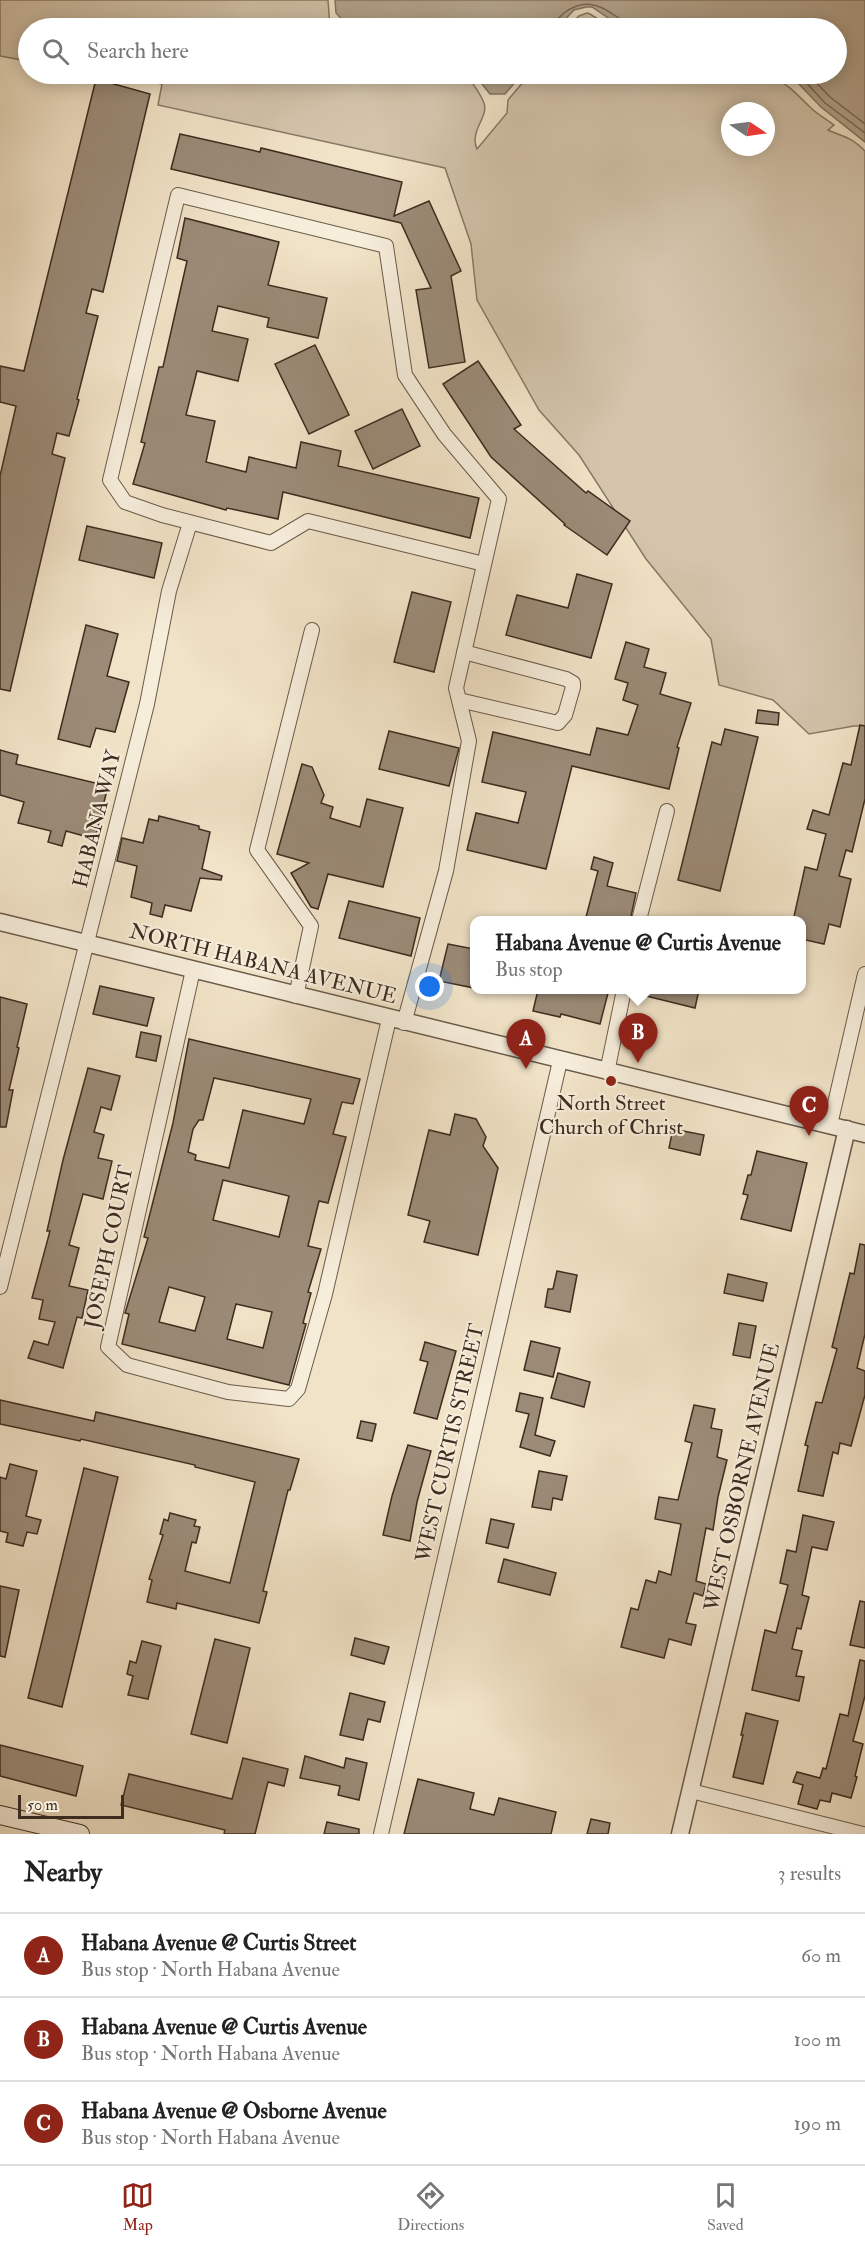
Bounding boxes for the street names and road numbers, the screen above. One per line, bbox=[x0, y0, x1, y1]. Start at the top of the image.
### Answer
street label: HABANA WAY bbox=[67, 747, 127, 891]
street label: NORTH HABANA AVENUE bbox=[127, 918, 399, 1010]
street label: JOSEPH COURT bbox=[78, 1162, 140, 1332]
street label: WEST CURTIS STREET bbox=[409, 1321, 491, 1566]
street label: WEST OSBORNE AVENUE bbox=[698, 1340, 786, 1615]

